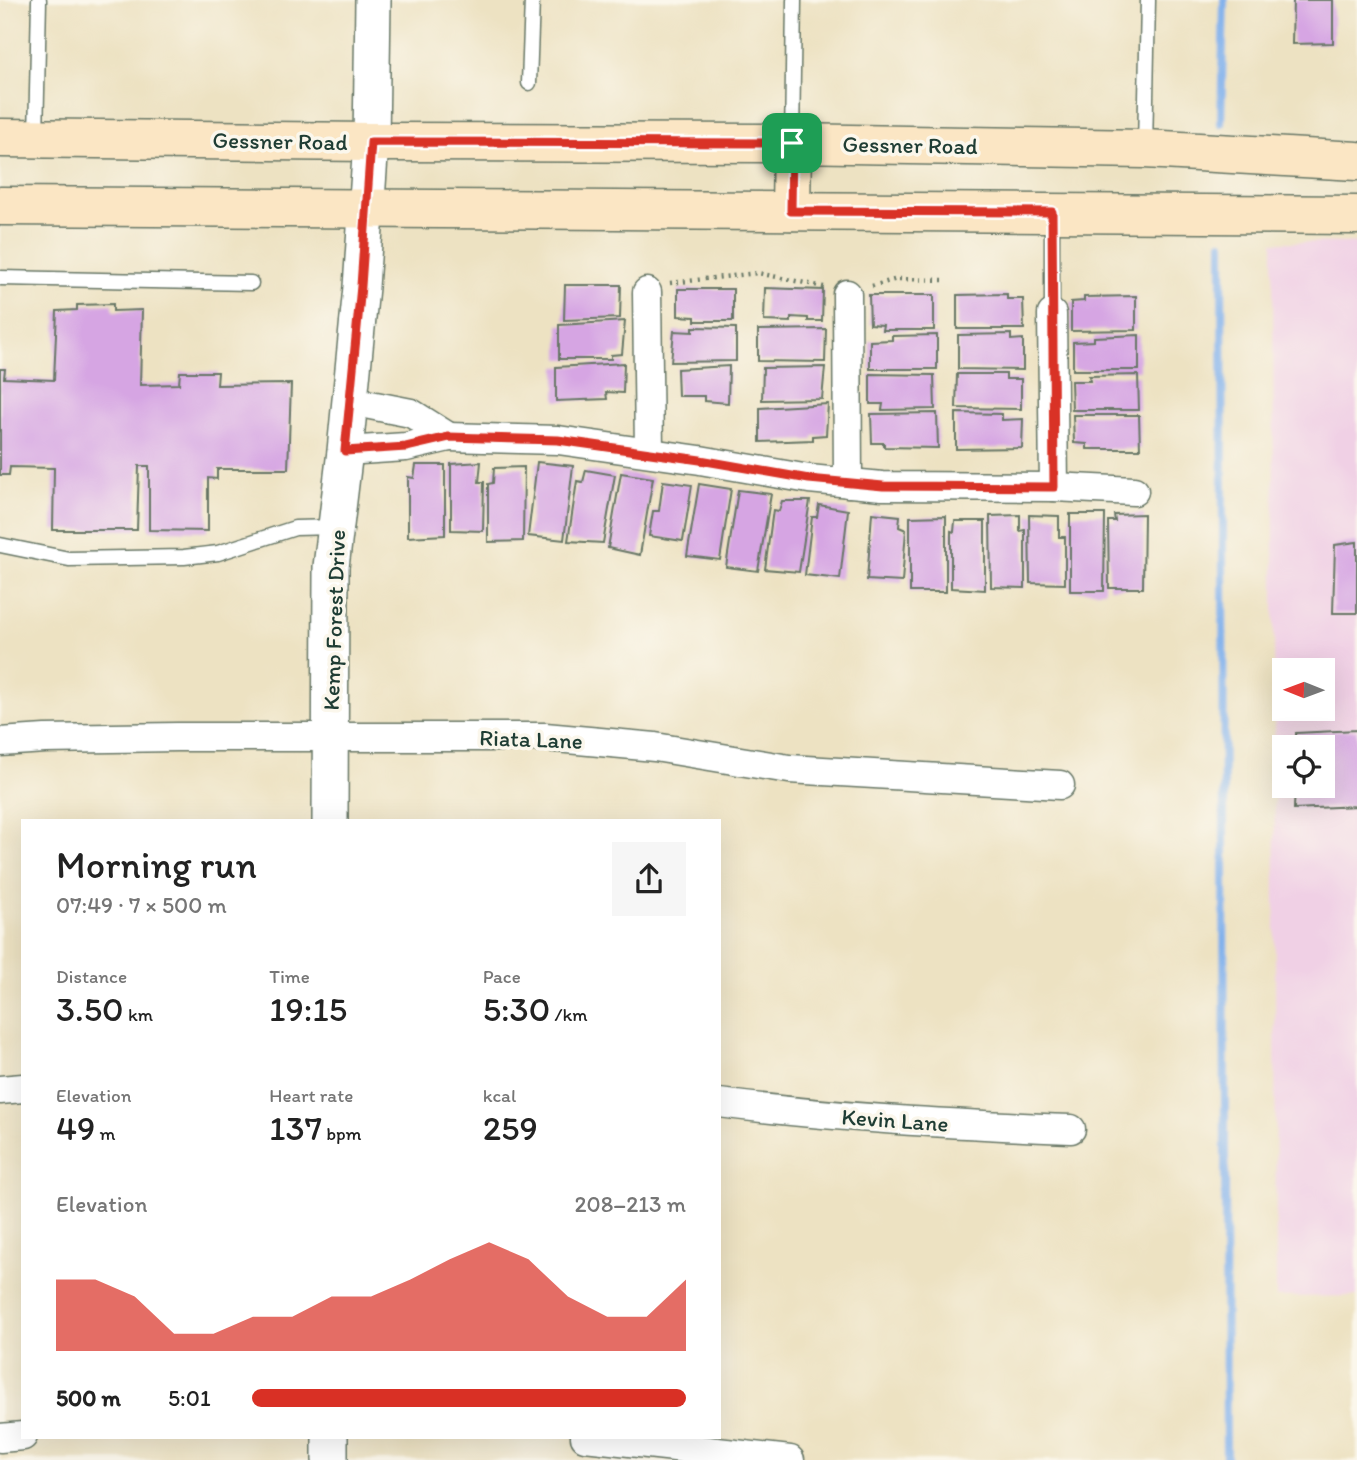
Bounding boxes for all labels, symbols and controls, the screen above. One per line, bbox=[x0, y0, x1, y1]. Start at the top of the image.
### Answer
pin bbox=[762, 113, 822, 173]
icon: arrive bbox=[773, 124, 811, 162]
street label: Gessner Road bbox=[212, 126, 348, 156]
street label: Gessner Road bbox=[842, 130, 978, 160]
street label: Kemp Forest Drive bbox=[317, 529, 351, 711]
north arrow bbox=[1272, 658, 1335, 721]
map controls bbox=[1272, 658, 1335, 798]
street label: Riata Lane bbox=[479, 723, 583, 755]
button: locate bbox=[1272, 735, 1335, 798]
text: Morning run bbox=[56, 842, 257, 888]
button: share bbox=[612, 842, 686, 916]
text: 07:49 · 7 × 500 m bbox=[56, 891, 227, 919]
text: Distance bbox=[56, 965, 127, 988]
text: Time bbox=[269, 965, 310, 988]
text: Pace bbox=[483, 965, 521, 988]
text: 3.50 bbox=[56, 988, 124, 1030]
text: 19:15 bbox=[269, 988, 347, 1030]
text: 5:30 bbox=[483, 988, 550, 1030]
text: km bbox=[124, 1003, 153, 1026]
text: /km bbox=[550, 1003, 588, 1026]
text: Elevation bbox=[56, 1084, 132, 1107]
text: Heart rate bbox=[269, 1084, 353, 1107]
text: kcal bbox=[483, 1084, 516, 1107]
street label: Kevin Lane bbox=[841, 1102, 949, 1138]
text: 49 bbox=[56, 1107, 95, 1149]
text: 137 bbox=[269, 1107, 322, 1149]
text: 259 bbox=[483, 1107, 538, 1149]
text: m bbox=[95, 1122, 116, 1145]
text: bpm bbox=[322, 1122, 362, 1145]
text: Elevation bbox=[56, 1190, 147, 1218]
text: 208–213 m bbox=[574, 1190, 686, 1218]
text: 500 m bbox=[56, 1384, 121, 1412]
text: 5:01 bbox=[168, 1384, 211, 1412]

